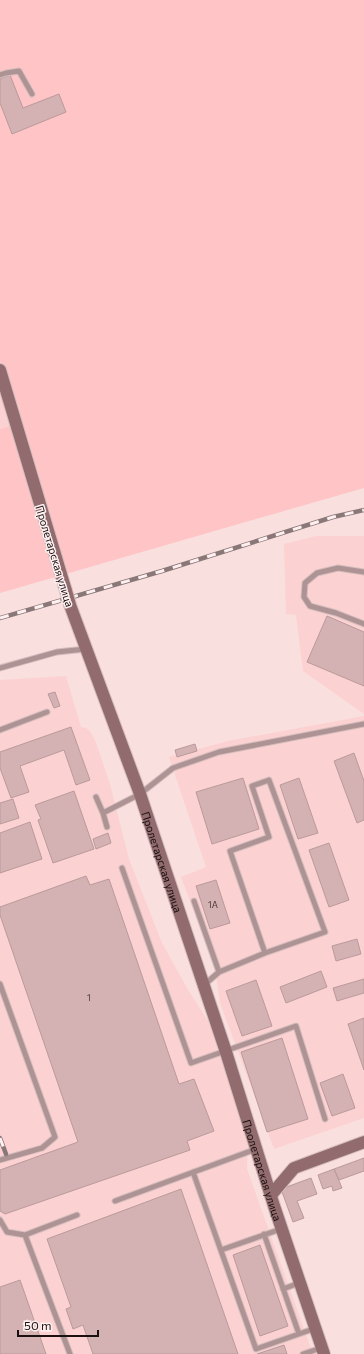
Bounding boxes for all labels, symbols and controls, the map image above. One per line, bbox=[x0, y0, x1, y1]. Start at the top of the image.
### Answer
street label: Пролетарская улица bbox=[33, 504, 77, 608]
street label: Пролетарская улица bbox=[140, 810, 185, 914]
house number: 1А bbox=[208, 899, 218, 910]
house number: 1 bbox=[87, 992, 91, 1003]
street label: Пролетарская улица bbox=[241, 1117, 285, 1222]
scale bar bbox=[18, 1312, 98, 1338]
text: 50 m bbox=[24, 1318, 52, 1332]

